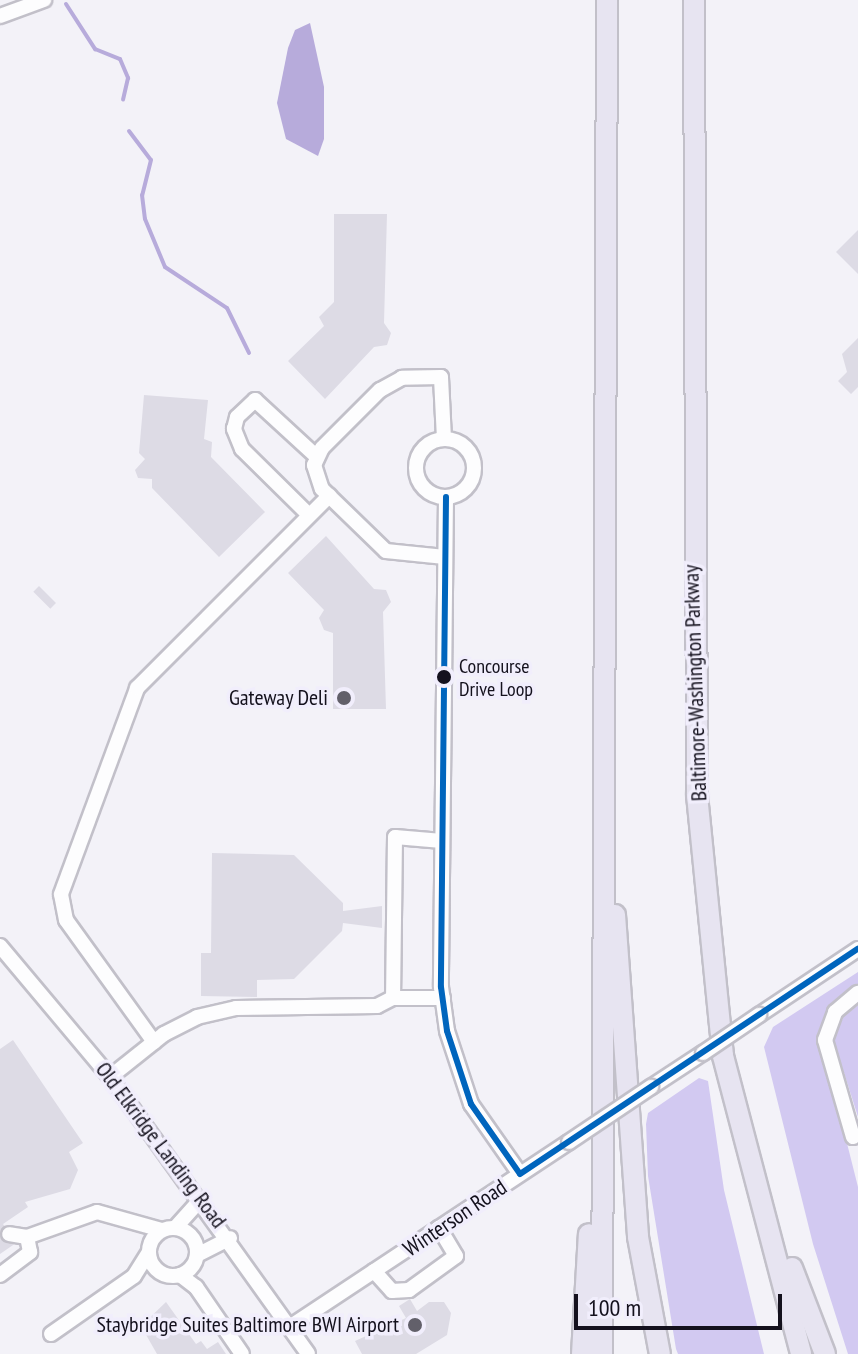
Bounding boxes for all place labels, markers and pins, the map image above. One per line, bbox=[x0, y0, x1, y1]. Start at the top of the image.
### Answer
place label: Concourse Drive Loop bbox=[459, 654, 533, 701]
marker: Concourse Drive Loop bbox=[436, 669, 452, 685]
place label: Gateway Deli bbox=[228, 685, 328, 711]
marker: Gateway Deli bbox=[335, 689, 353, 707]
place label: Staybridge Suites Baltimore BWI Airport bbox=[96, 1312, 399, 1338]
marker: Staybridge Suites Baltimore BWI Airport bbox=[406, 1316, 424, 1334]

